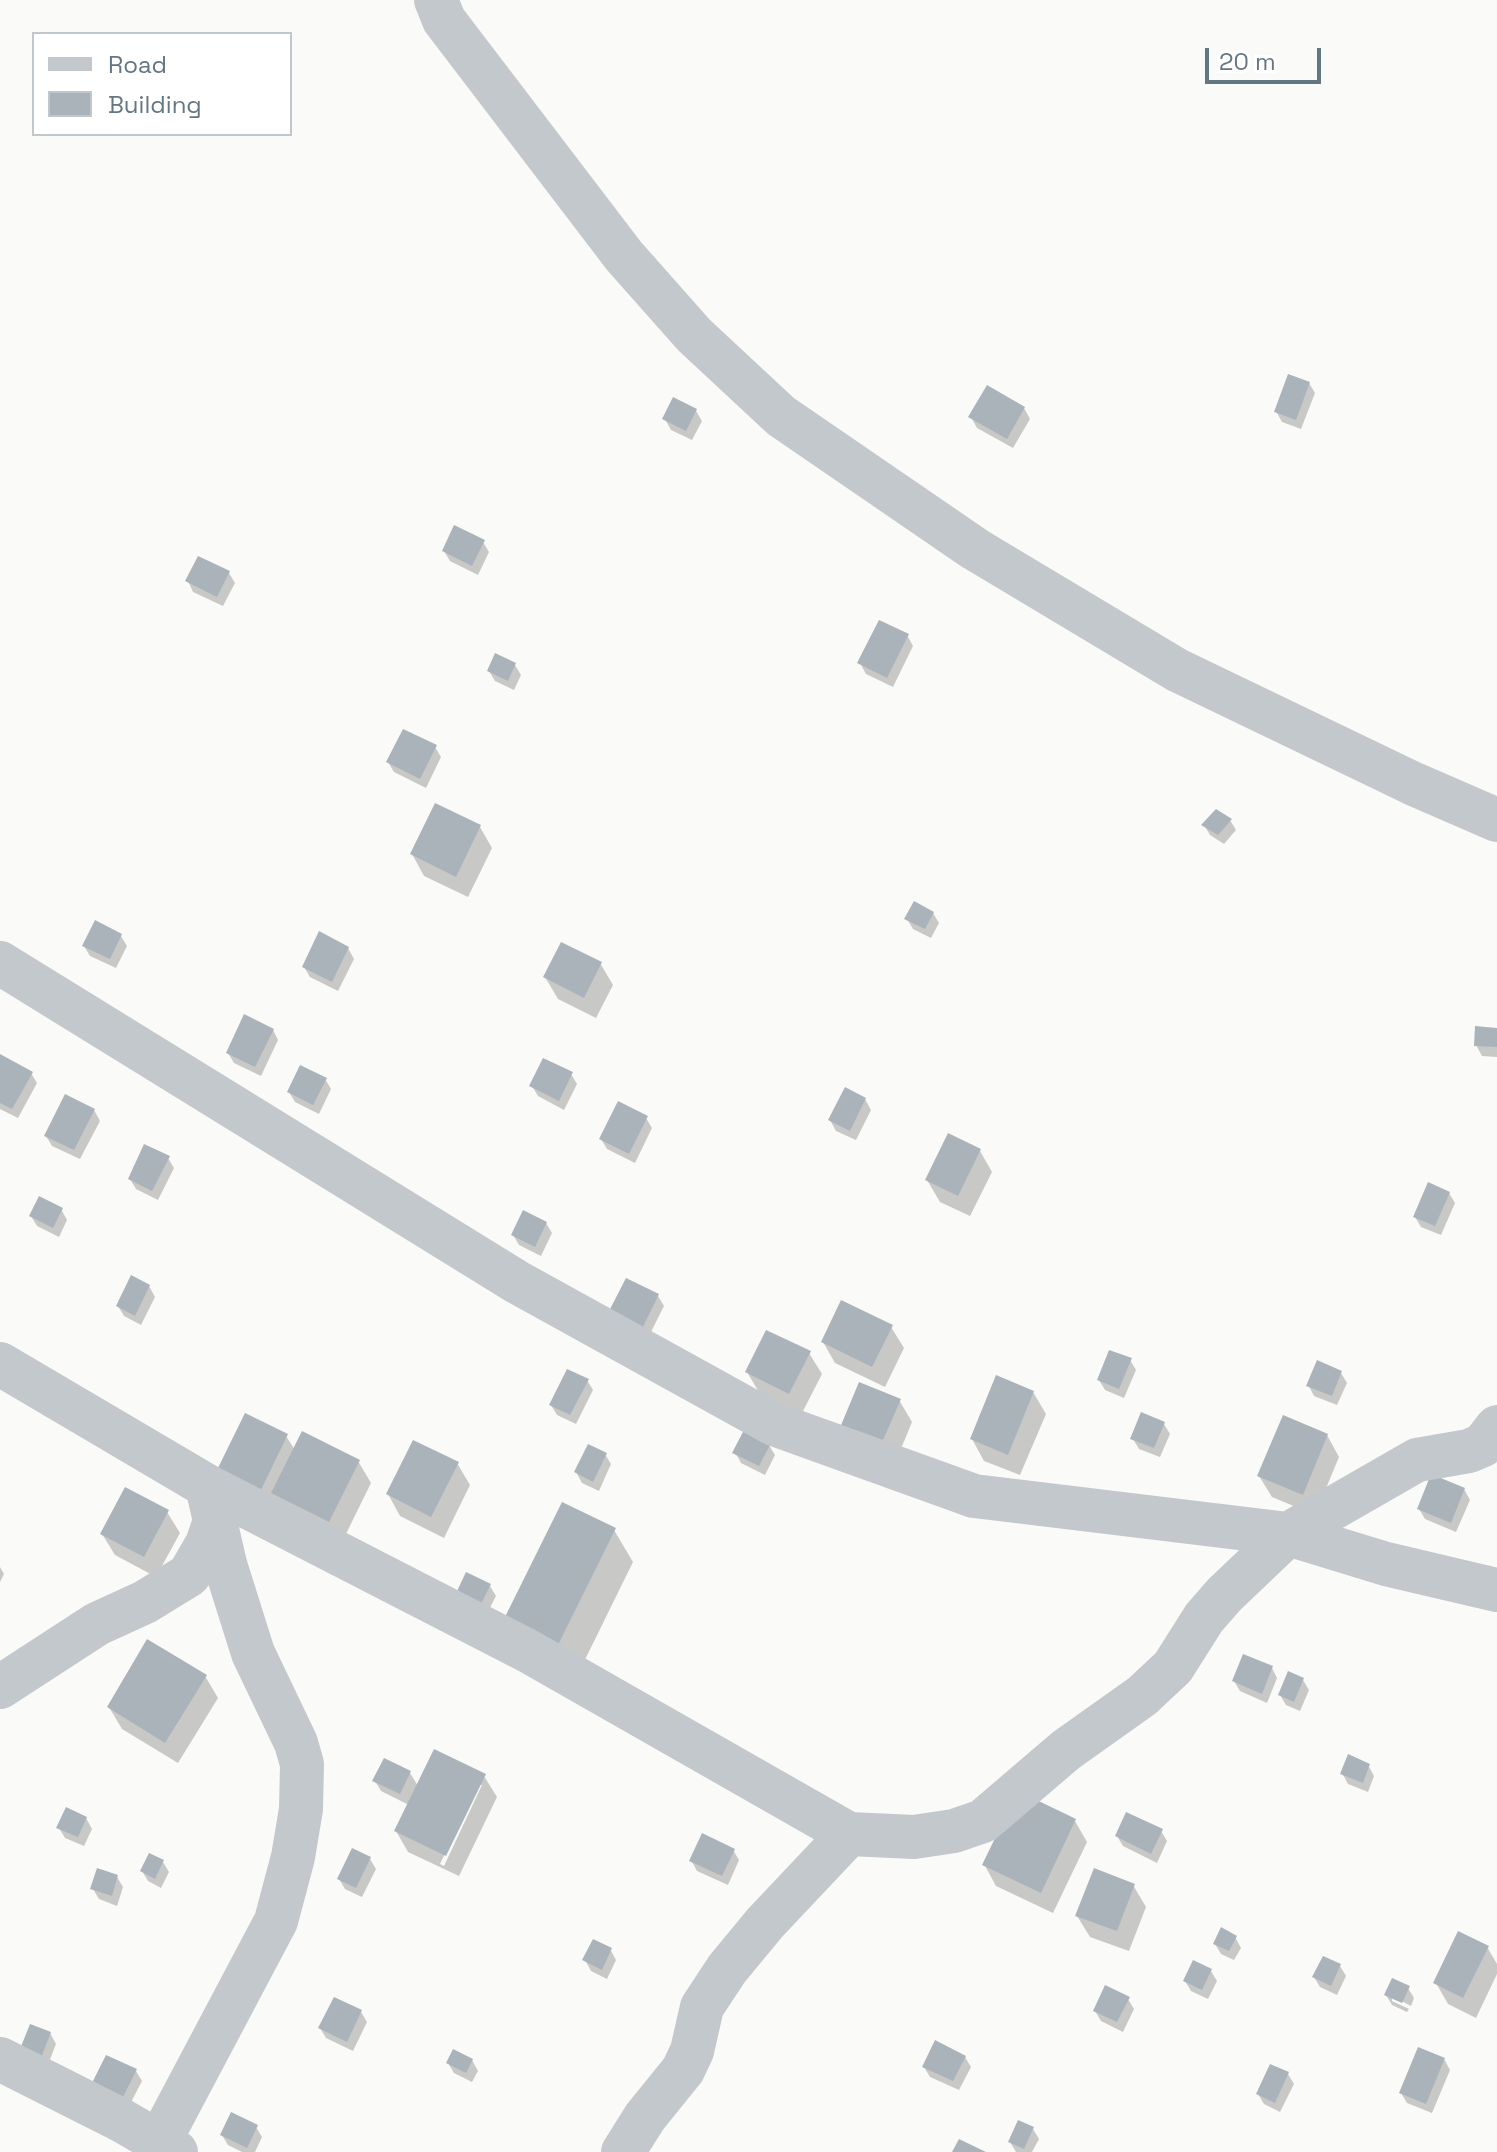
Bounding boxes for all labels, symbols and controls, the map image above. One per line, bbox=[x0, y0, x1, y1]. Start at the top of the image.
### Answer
legend bbox=[32, 32, 292, 136]
scale bar bbox=[1209, 32, 1325, 82]
text: 20 m bbox=[1219, 46, 1276, 77]
text: Road bbox=[108, 49, 167, 80]
text: Building bbox=[108, 89, 202, 120]

